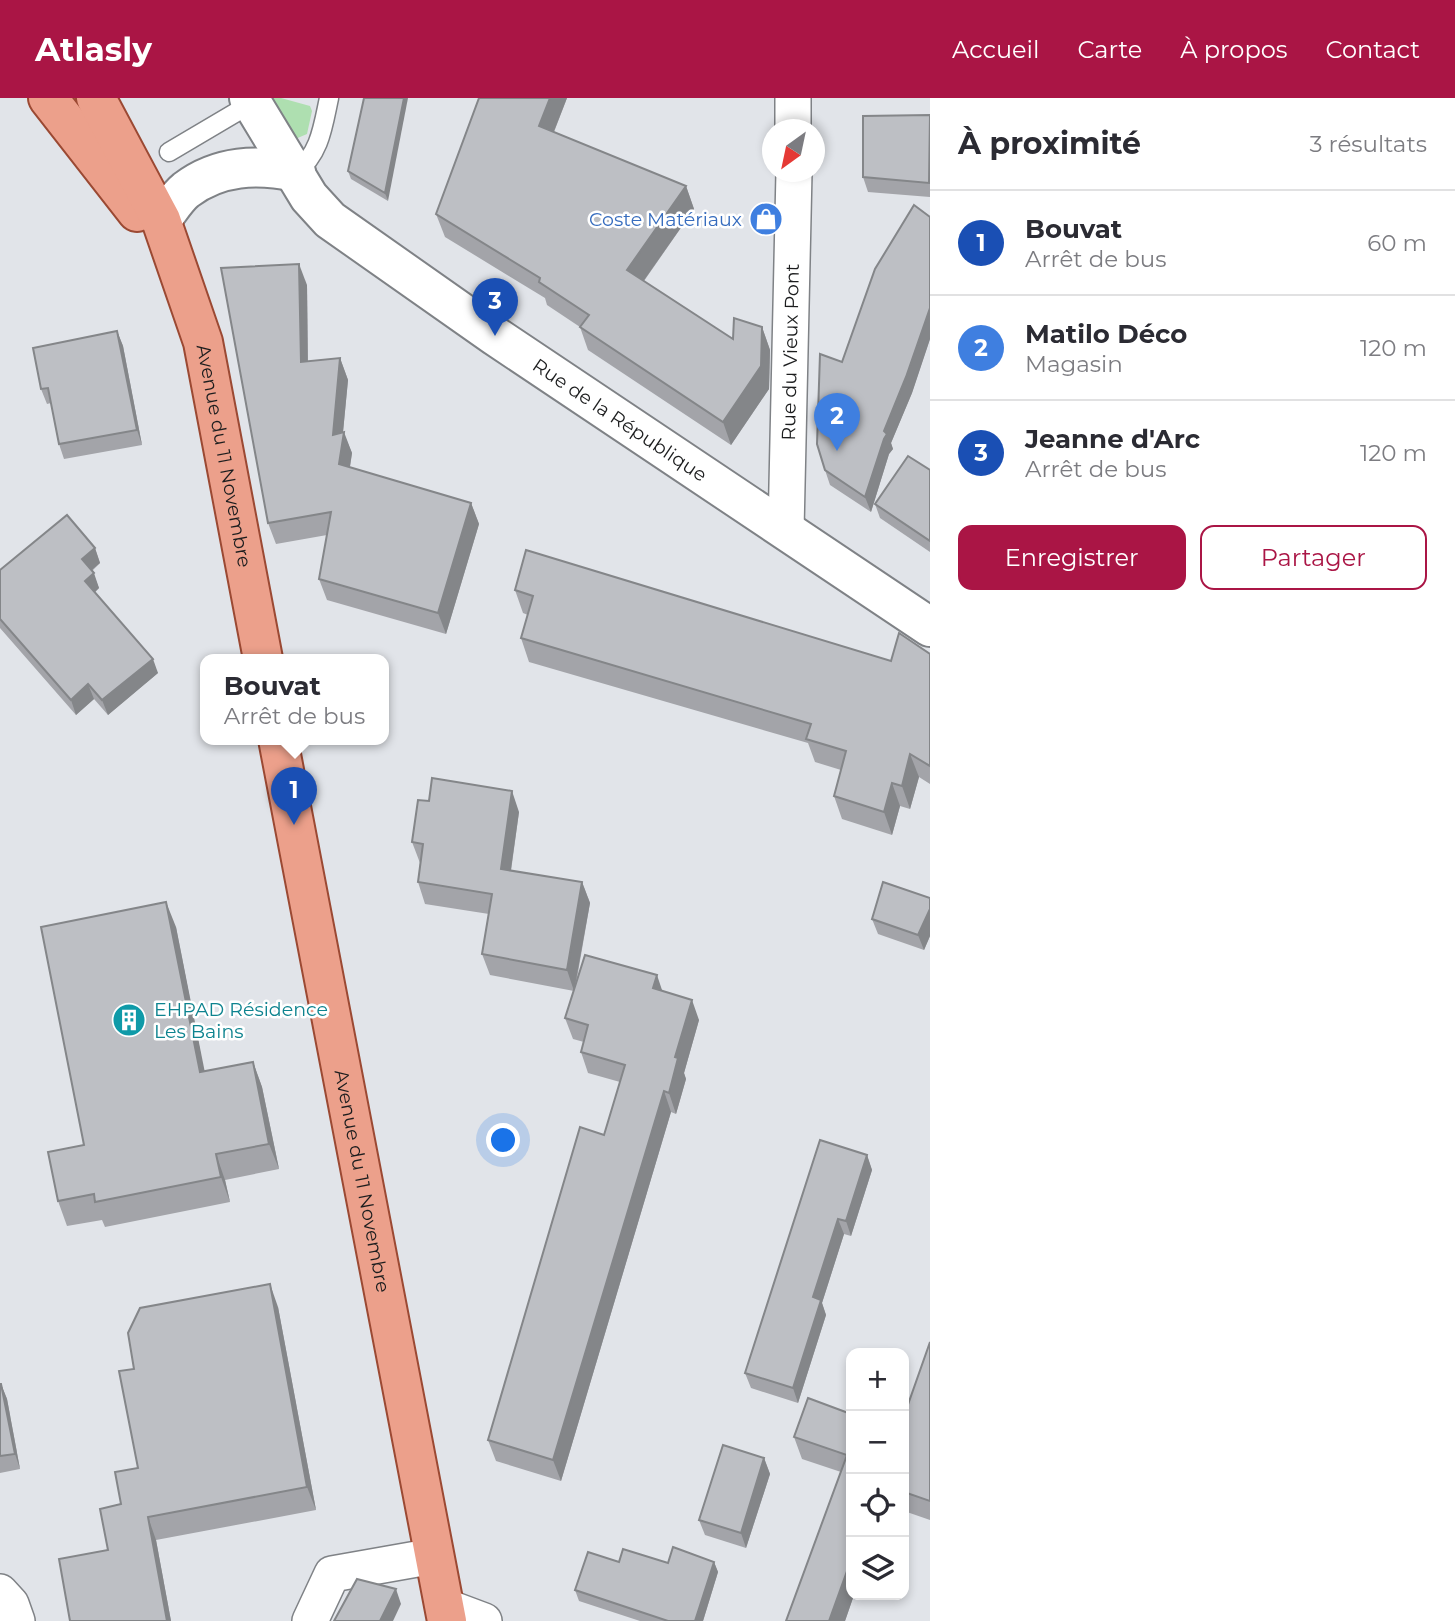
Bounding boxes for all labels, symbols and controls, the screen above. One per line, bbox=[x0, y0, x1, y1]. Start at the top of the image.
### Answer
text: Atlasly bbox=[35, 29, 152, 69]
text: Accueil bbox=[952, 35, 1039, 64]
text: Carte bbox=[1077, 35, 1142, 64]
text: À propos bbox=[1180, 35, 1287, 64]
text: Contact bbox=[1325, 35, 1420, 64]
north arrow bbox=[762, 119, 825, 182]
text: À proximité bbox=[958, 125, 1141, 162]
text: 3 résultats bbox=[1310, 130, 1427, 158]
shop icon: Coste Matériaux bbox=[747, 200, 785, 238]
place label: Coste Matériaux bbox=[589, 208, 742, 231]
text: Bouvat bbox=[1025, 213, 1122, 245]
text: 1 bbox=[976, 229, 986, 257]
text: 60 m bbox=[1367, 229, 1427, 257]
text: Arrêt de bus bbox=[1025, 245, 1167, 273]
street label: Rue du Vieux Pont bbox=[777, 263, 803, 441]
pin: 3 bbox=[472, 278, 518, 336]
text: Matilo Déco bbox=[1025, 318, 1187, 350]
text: 2 bbox=[974, 334, 988, 362]
text: 120 m bbox=[1360, 334, 1427, 362]
street label: Avenue du 11 Novembre bbox=[192, 342, 257, 569]
text: Magasin bbox=[1025, 350, 1123, 378]
street label: Rue de la République bbox=[528, 353, 712, 486]
pin: 2 bbox=[814, 393, 860, 451]
text: Jeanne d'Arc bbox=[1025, 423, 1200, 455]
text: 3 bbox=[974, 439, 988, 467]
text: 120 m bbox=[1360, 439, 1427, 467]
text: Arrêt de bus bbox=[1025, 455, 1167, 483]
button: Enregistrer bbox=[958, 525, 1186, 590]
button: Partager bbox=[1200, 525, 1427, 590]
popup bbox=[200, 654, 389, 745]
text: Bouvat bbox=[224, 670, 321, 702]
text: Arrêt de bus bbox=[224, 702, 365, 730]
pin: 1 bbox=[271, 767, 317, 825]
place label: EHPAD Résidence Les Bains bbox=[154, 998, 328, 1043]
building icon: EHPAD Résidence Les Bains bbox=[110, 1001, 148, 1039]
street label: Avenue du 11 Novembre bbox=[330, 1068, 395, 1294]
your location bbox=[486, 1123, 520, 1157]
map controls bbox=[846, 1348, 909, 1600]
button: + bbox=[846, 1348, 909, 1411]
button: − bbox=[846, 1411, 909, 1474]
button: locate bbox=[846, 1474, 909, 1537]
button: layers bbox=[846, 1537, 909, 1600]

